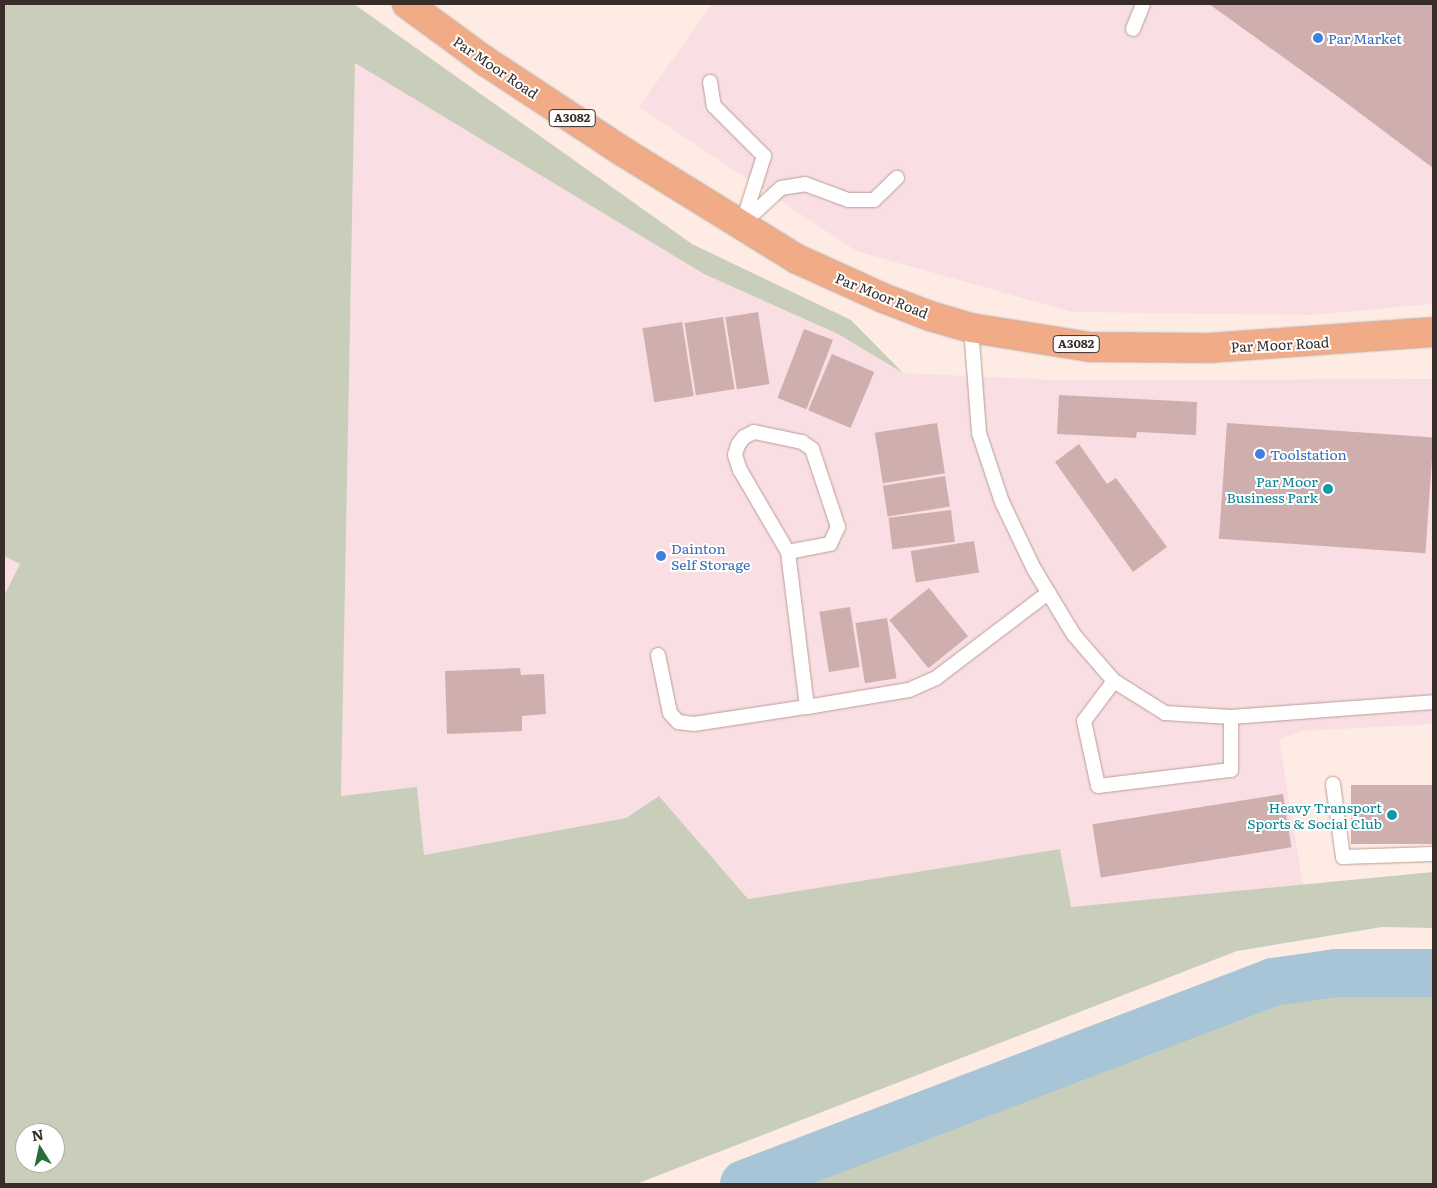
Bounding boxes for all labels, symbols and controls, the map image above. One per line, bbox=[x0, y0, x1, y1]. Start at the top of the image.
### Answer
place label: Par Market bbox=[1328, 30, 1402, 46]
street label: Par Moor Road bbox=[450, 32, 542, 102]
marker: Par Market bbox=[1312, 32, 1324, 44]
road number: A3082 bbox=[548, 109, 596, 128]
street label: Par Moor Road bbox=[833, 269, 931, 321]
street label: Par Moor Road bbox=[1230, 333, 1330, 355]
road number: A3082 bbox=[1052, 334, 1100, 354]
place label: Toolstation bbox=[1270, 446, 1347, 462]
marker: Toolstation bbox=[1254, 448, 1266, 460]
place label: Par Moor Business Park bbox=[1226, 473, 1318, 506]
marker: Par Moor Business Park bbox=[1322, 483, 1334, 495]
place label: Dainton Self Storage bbox=[671, 540, 750, 572]
marker: Dainton Self Storage bbox=[655, 550, 667, 562]
place label: Heavy Transport Sports & Social Club bbox=[1247, 799, 1382, 832]
marker: Heavy Transport Sports & Social Club bbox=[1386, 809, 1398, 821]
north arrow bbox=[15, 1123, 65, 1173]
text: N bbox=[30, 1123, 45, 1145]

